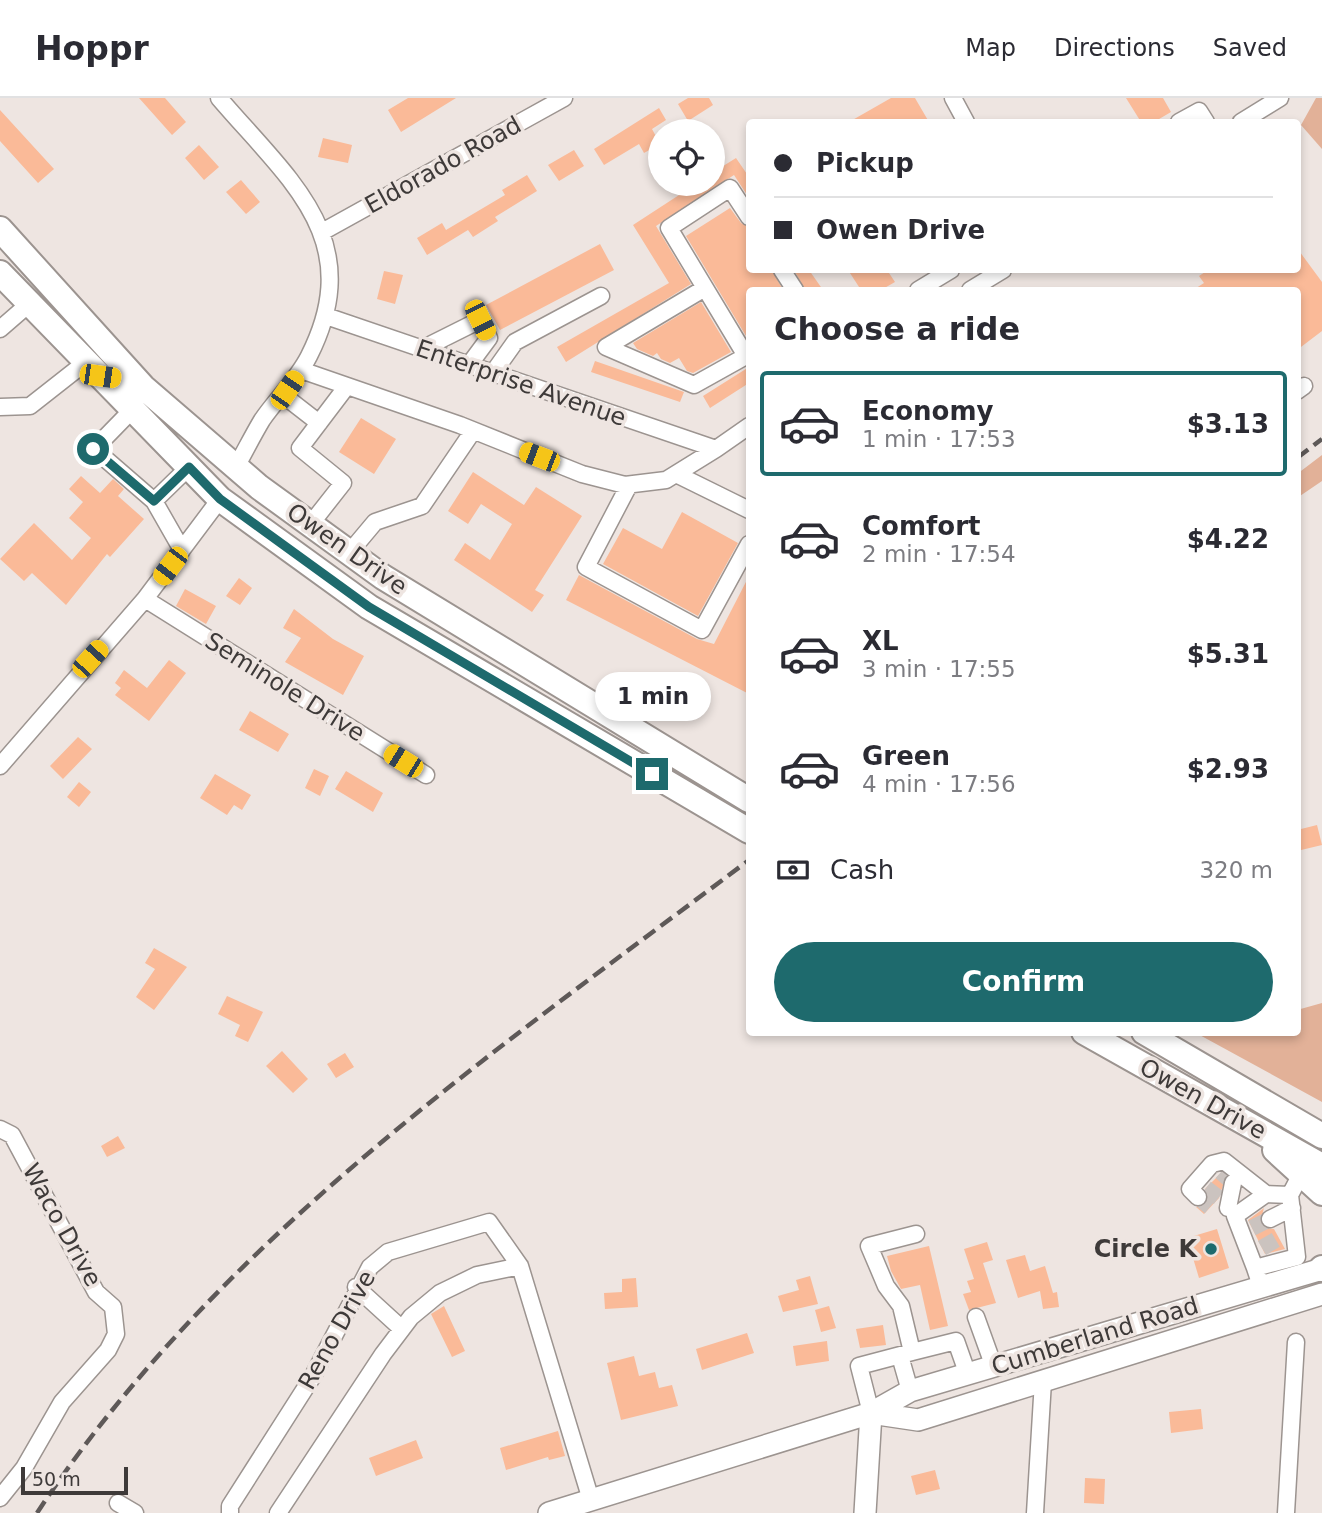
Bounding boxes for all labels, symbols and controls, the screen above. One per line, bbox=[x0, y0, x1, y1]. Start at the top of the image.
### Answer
text: Hoppr bbox=[35, 29, 149, 68]
text: Map bbox=[965, 34, 1016, 62]
text: Directions bbox=[1054, 34, 1175, 62]
text: Saved bbox=[1213, 34, 1287, 62]
street label: Eldorado Road bbox=[360, 111, 526, 219]
map controls bbox=[648, 119, 725, 196]
button: locate bbox=[648, 119, 725, 196]
text: Pickup bbox=[816, 148, 914, 178]
text: Owen Drive bbox=[816, 215, 985, 245]
car bbox=[462, 297, 499, 343]
text: Choose a ride bbox=[774, 310, 1020, 348]
street label: Enterprise Avenue bbox=[412, 334, 630, 432]
car bbox=[78, 363, 123, 389]
car bbox=[267, 367, 308, 413]
icon: car bbox=[778, 392, 841, 455]
text: Economy bbox=[862, 396, 993, 426]
text: $3.13 bbox=[1187, 409, 1269, 439]
text: 1 min · 17:53 bbox=[862, 426, 1016, 452]
route start bbox=[77, 433, 109, 465]
car bbox=[516, 440, 563, 474]
street label: Owen Drive bbox=[282, 497, 412, 601]
icon: car bbox=[778, 507, 841, 570]
text: Comfort bbox=[862, 511, 980, 541]
text: $4.22 bbox=[1187, 524, 1269, 554]
text: 2 min · 17:54 bbox=[862, 541, 1016, 567]
car bbox=[149, 543, 192, 589]
icon: car bbox=[778, 622, 841, 685]
text: XL bbox=[862, 626, 899, 656]
street label: Seminole Drive bbox=[200, 627, 370, 747]
car bbox=[69, 636, 112, 682]
text: $5.31 bbox=[1187, 639, 1269, 669]
text: 3 min · 17:55 bbox=[862, 656, 1016, 682]
callout: 1 min bbox=[594, 672, 710, 722]
text: 1 min bbox=[617, 683, 689, 709]
icon: car bbox=[778, 737, 841, 800]
car bbox=[380, 741, 427, 781]
text: Green bbox=[862, 741, 950, 771]
text: $2.93 bbox=[1187, 754, 1269, 784]
route end bbox=[636, 758, 668, 790]
text: 4 min · 17:56 bbox=[862, 771, 1016, 797]
icon: cash bbox=[774, 851, 812, 889]
text: Cash bbox=[830, 855, 894, 885]
text: 320 m bbox=[1199, 857, 1273, 883]
button: Confirm bbox=[774, 942, 1273, 1022]
street label: Owen Drive bbox=[1135, 1053, 1271, 1145]
street label: Waco Drive bbox=[17, 1159, 107, 1291]
place label: Circle K bbox=[1094, 1235, 1198, 1263]
marker: Circle K bbox=[1203, 1241, 1219, 1257]
street label: Reno Drive bbox=[293, 1266, 381, 1394]
street label: Cumberland Road bbox=[988, 1291, 1202, 1381]
scale bar bbox=[21, 1464, 128, 1496]
text: 50 m bbox=[32, 1468, 81, 1490]

